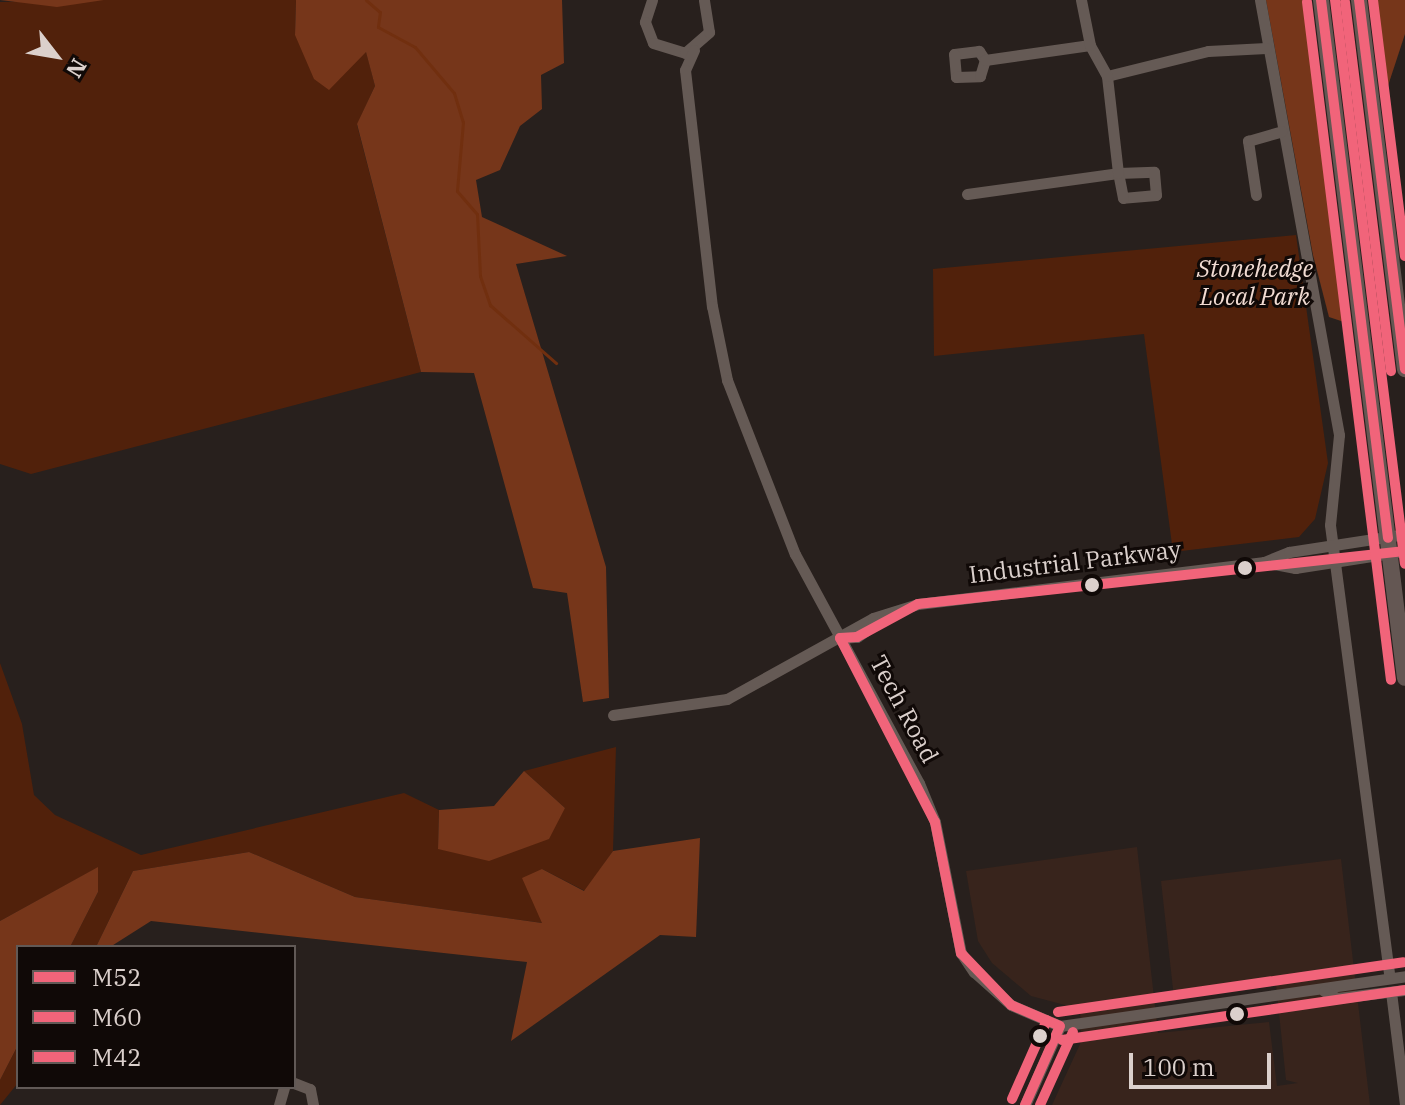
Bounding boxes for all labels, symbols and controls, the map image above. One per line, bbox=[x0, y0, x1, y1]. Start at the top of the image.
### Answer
north arrow bbox=[16, 16, 96, 96]
text: N bbox=[60, 54, 94, 84]
park label: Stonehedge Local Park bbox=[1197, 255, 1313, 311]
street label: Industrial Parkway bbox=[967, 535, 1183, 589]
unlabelled marker bbox=[1237, 560, 1253, 576]
unlabelled marker bbox=[1084, 577, 1100, 593]
street label: Tech Road bbox=[864, 650, 944, 768]
legend bbox=[16, 945, 296, 1089]
text: M52 bbox=[92, 961, 142, 993]
text: M60 bbox=[92, 1001, 142, 1033]
unlabelled marker bbox=[1229, 1006, 1245, 1022]
unlabelled marker bbox=[1032, 1028, 1048, 1044]
scale bar bbox=[1133, 1037, 1275, 1087]
text: M42 bbox=[92, 1041, 142, 1073]
text: 100 m bbox=[1143, 1051, 1215, 1083]

